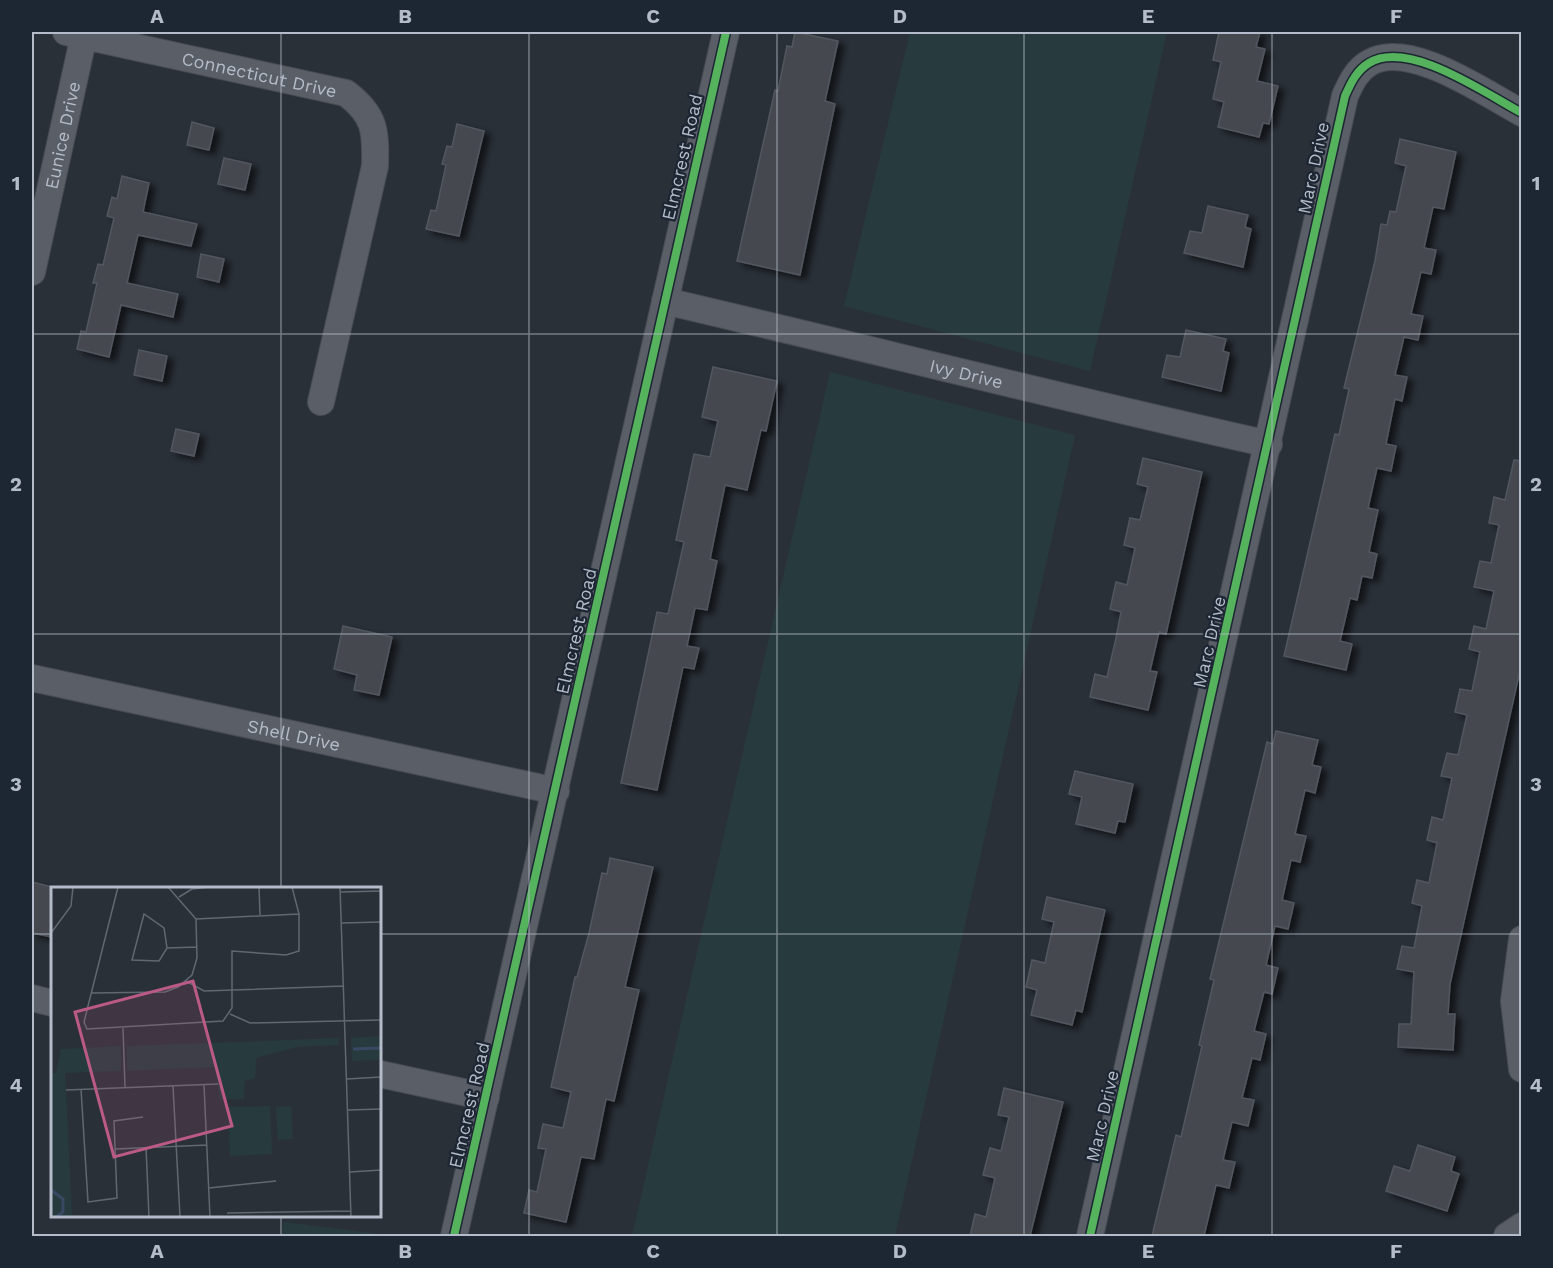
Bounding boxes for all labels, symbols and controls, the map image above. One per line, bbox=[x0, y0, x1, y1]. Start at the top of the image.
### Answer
text: A bbox=[150, 4, 164, 28]
text: B bbox=[398, 4, 412, 28]
text: C bbox=[646, 4, 660, 28]
text: D bbox=[893, 4, 907, 28]
text: E bbox=[1142, 4, 1154, 28]
text: F bbox=[1390, 4, 1402, 28]
street label: Connecticut Drive bbox=[180, 47, 339, 101]
street label: Eunice Drive bbox=[40, 79, 84, 191]
street label: Elmcrest Road bbox=[657, 92, 707, 222]
street label: Marc Drive bbox=[1293, 120, 1333, 216]
text: 1 bbox=[12, 171, 20, 195]
text: 1 bbox=[1532, 171, 1540, 195]
street label: Ivy Drive bbox=[928, 354, 1005, 392]
text: 2 bbox=[10, 472, 22, 496]
text: 2 bbox=[1530, 472, 1542, 496]
street label: Elmcrest Road bbox=[551, 566, 601, 696]
street label: Marc Drive bbox=[1188, 594, 1230, 690]
street label: Shell Drive bbox=[246, 714, 342, 755]
text: 3 bbox=[10, 772, 22, 796]
text: 3 bbox=[1530, 772, 1542, 796]
inset map bbox=[51, 887, 381, 1217]
street label: Elmcrest Road bbox=[444, 1040, 494, 1170]
street label: Marc Drive bbox=[1081, 1068, 1123, 1164]
text: 4 bbox=[10, 1073, 23, 1097]
text: 4 bbox=[1530, 1073, 1543, 1097]
text: A bbox=[150, 1239, 164, 1263]
text: B bbox=[398, 1239, 412, 1263]
text: C bbox=[646, 1239, 660, 1263]
text: D bbox=[893, 1239, 907, 1263]
text: E bbox=[1142, 1239, 1154, 1263]
text: F bbox=[1390, 1239, 1402, 1263]

